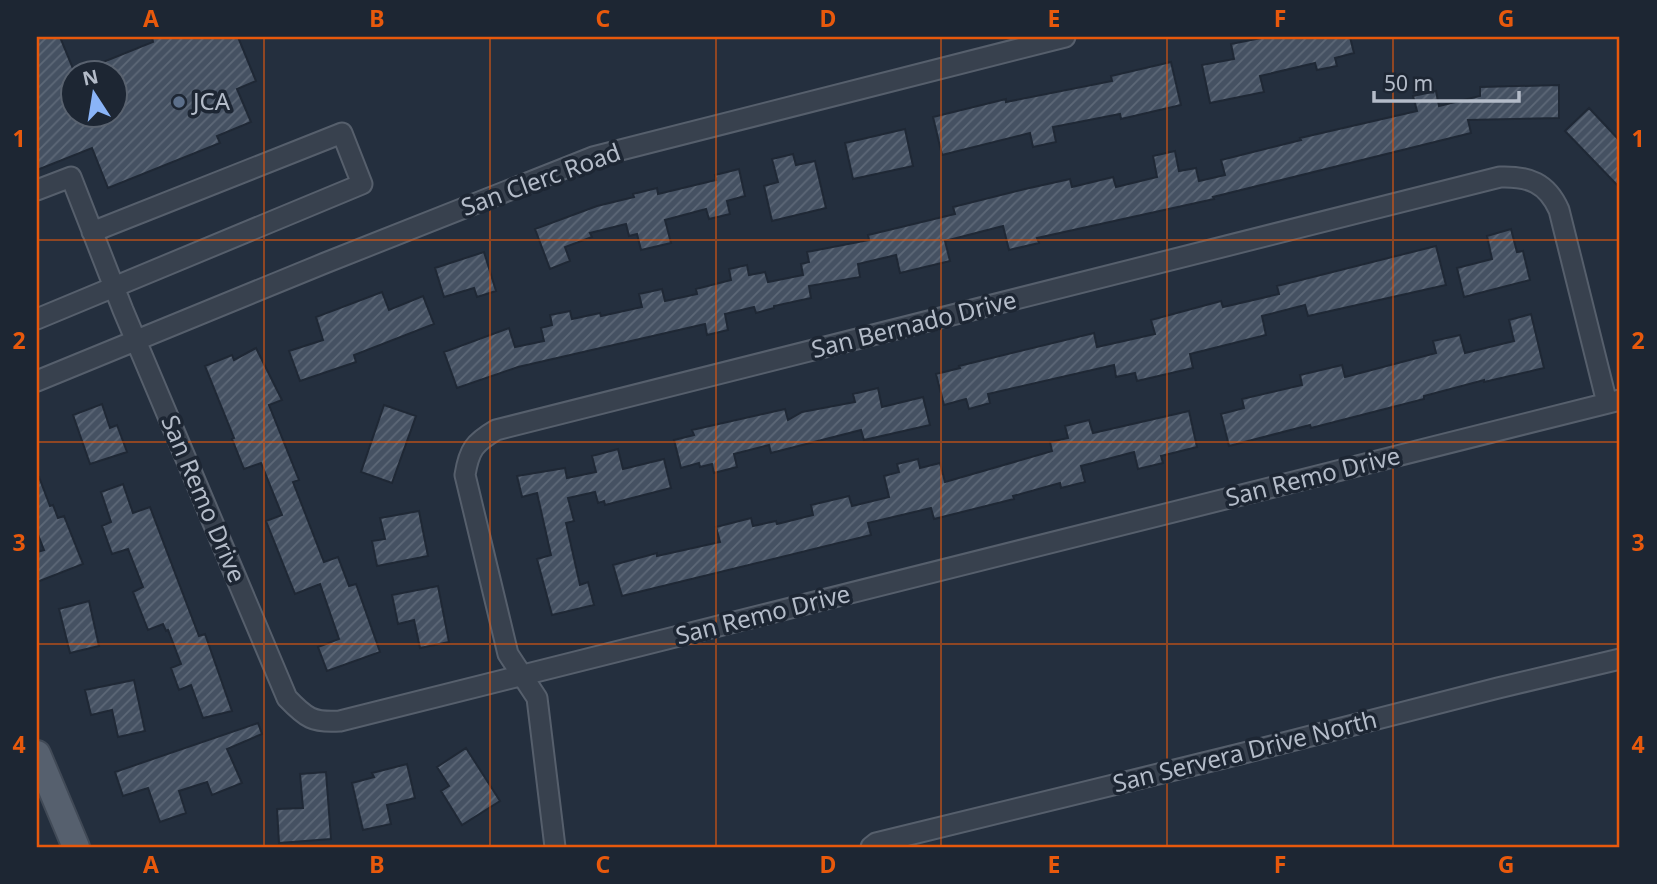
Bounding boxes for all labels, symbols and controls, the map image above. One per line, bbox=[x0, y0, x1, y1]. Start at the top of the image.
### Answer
text: A bbox=[143, 2, 159, 34]
text: B bbox=[369, 2, 385, 34]
text: C bbox=[596, 2, 611, 34]
text: D bbox=[820, 2, 836, 34]
text: E bbox=[1048, 2, 1060, 34]
text: F bbox=[1274, 2, 1286, 34]
text: G bbox=[1498, 2, 1514, 34]
north arrow bbox=[60, 60, 130, 130]
scale bar bbox=[1374, 60, 1519, 104]
text: N bbox=[80, 63, 101, 92]
text: 50 m bbox=[1384, 69, 1433, 97]
place label: JCA bbox=[191, 84, 231, 117]
marker: JCA bbox=[171, 94, 187, 110]
text: 1 bbox=[12, 122, 26, 154]
text: 1 bbox=[1631, 122, 1645, 154]
street label: San Clerc Road bbox=[456, 134, 625, 223]
street label: San Bernado Drive bbox=[808, 282, 1019, 365]
text: 2 bbox=[12, 324, 26, 356]
text: 2 bbox=[1631, 324, 1645, 356]
street label: San Remo Drive bbox=[154, 410, 254, 587]
street label: San Remo Drive bbox=[1222, 438, 1403, 513]
text: 3 bbox=[12, 526, 26, 558]
text: 3 bbox=[1631, 526, 1645, 558]
street label: San Remo Drive bbox=[672, 576, 853, 651]
street label: San Servera Drive North bbox=[1109, 702, 1380, 799]
text: 4 bbox=[12, 728, 26, 760]
text: 4 bbox=[1631, 728, 1645, 760]
text: A bbox=[143, 848, 159, 880]
text: B bbox=[369, 848, 385, 880]
text: C bbox=[596, 848, 611, 880]
text: D bbox=[820, 848, 836, 880]
text: E bbox=[1048, 848, 1060, 880]
text: F bbox=[1274, 848, 1286, 880]
text: G bbox=[1498, 848, 1514, 880]

